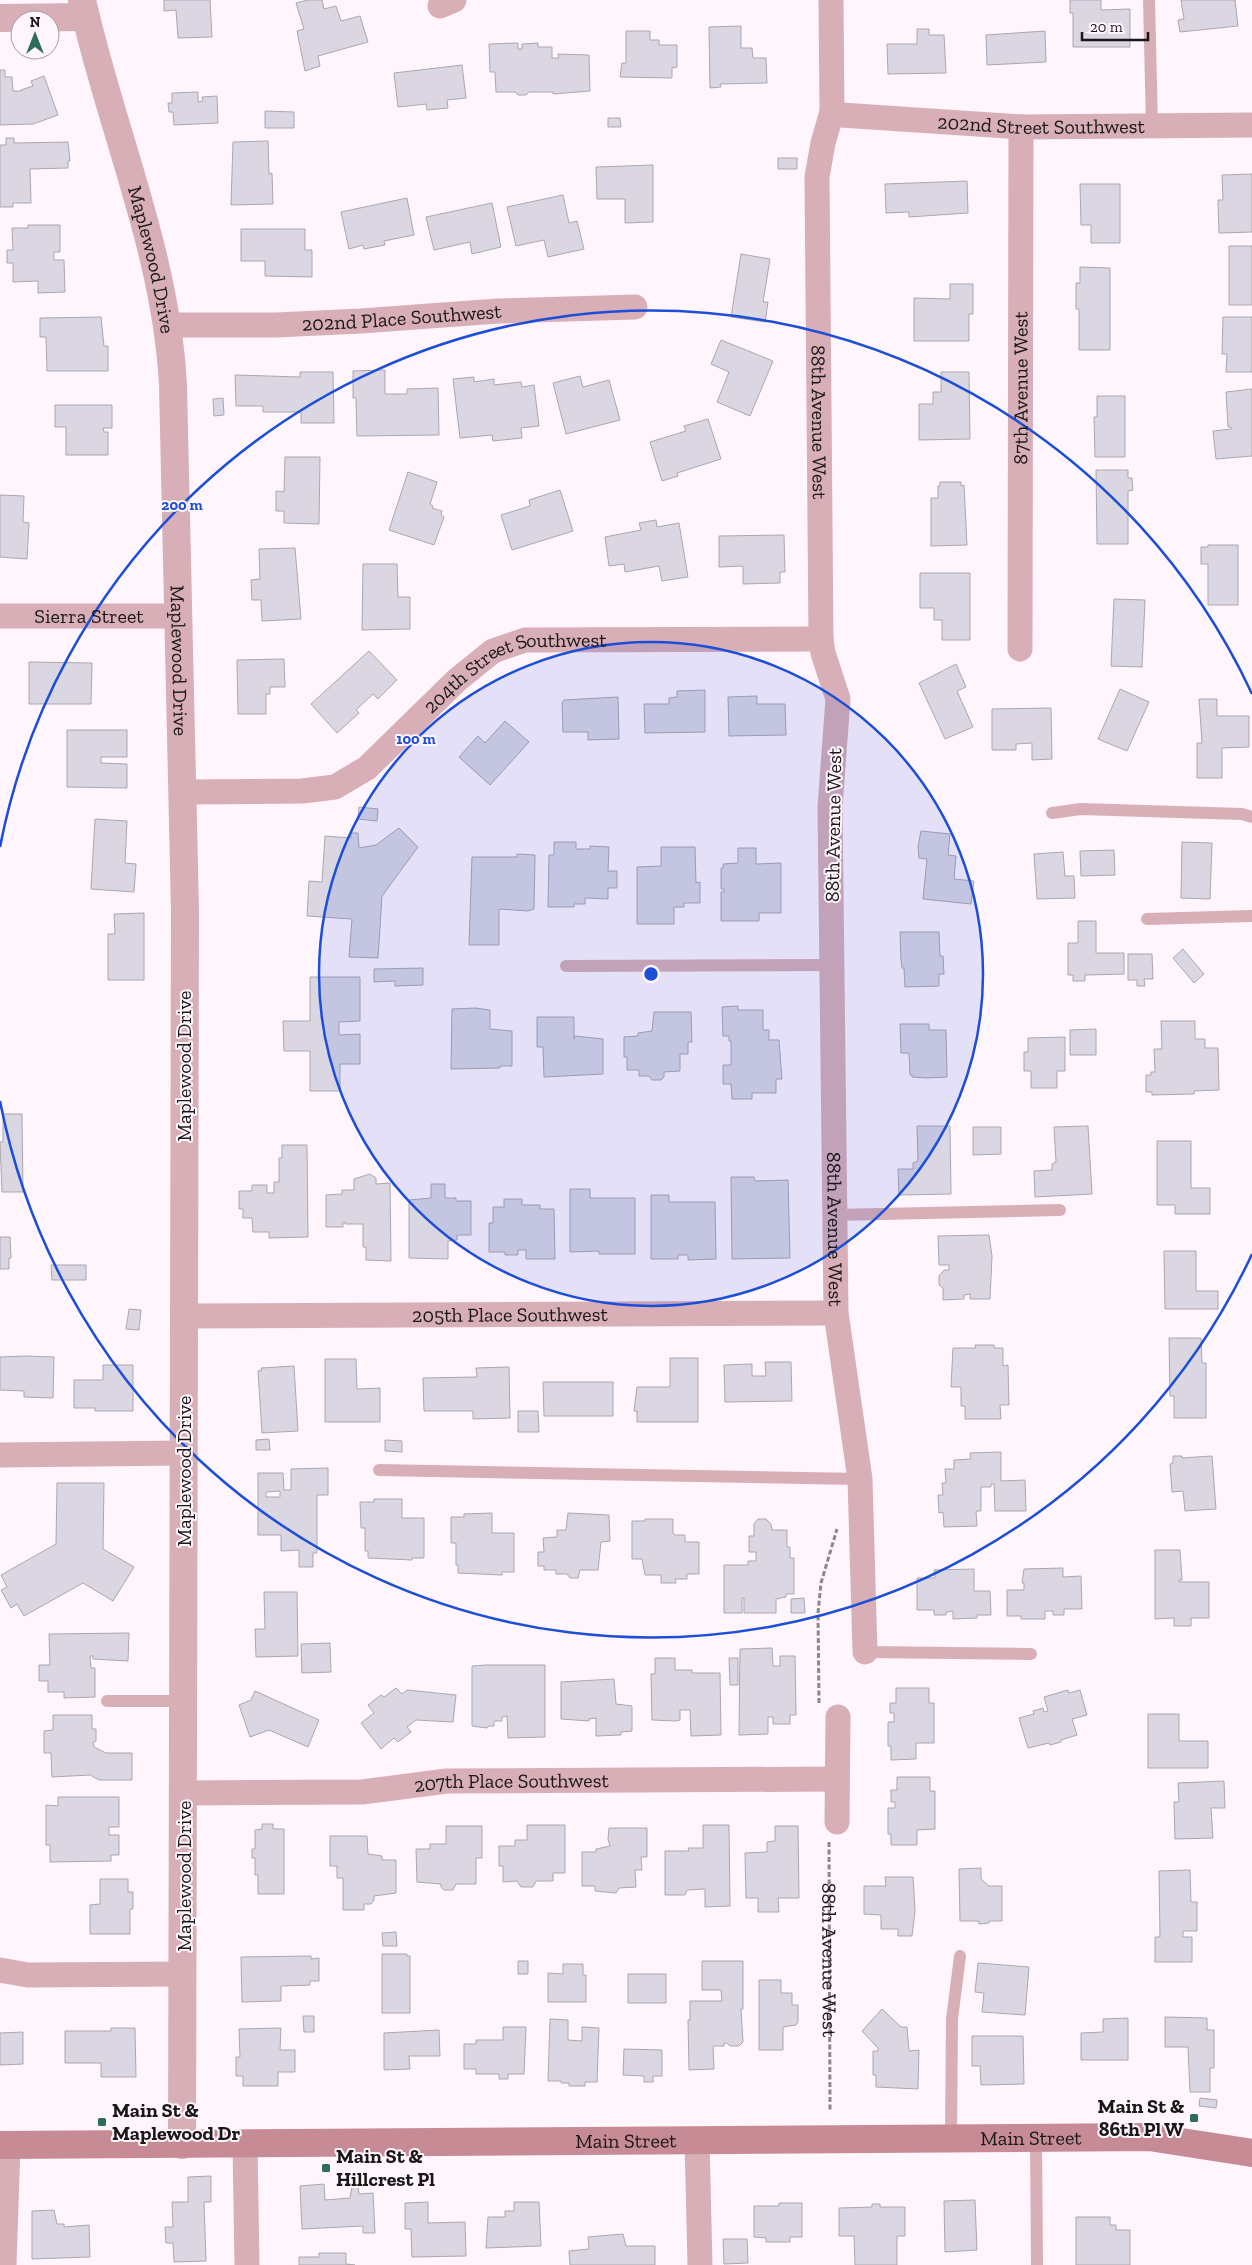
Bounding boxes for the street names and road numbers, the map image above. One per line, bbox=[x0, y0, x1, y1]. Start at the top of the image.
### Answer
street label: 202nd Street Southwest bbox=[937, 109, 1146, 139]
street label: Maplewood Drive bbox=[123, 183, 180, 335]
street label: 202nd Place Southwest bbox=[301, 299, 503, 336]
street label: 87th Avenue West bbox=[1008, 311, 1033, 465]
street label: 88th Avenue West bbox=[806, 345, 832, 500]
street label: Maplewood Drive bbox=[166, 585, 193, 736]
street label: Sierra Street bbox=[34, 604, 144, 628]
street label: 204th Street Southwest bbox=[418, 628, 607, 718]
street label: 88th Avenue West bbox=[820, 747, 846, 902]
street label: Maplewood Drive bbox=[172, 991, 196, 1141]
street label: 88th Avenue West bbox=[822, 1152, 848, 1307]
street label: 205th Place Southwest bbox=[412, 1302, 609, 1327]
street label: Maplewood Drive bbox=[172, 1396, 196, 1546]
street label: 207th Place Southwest bbox=[412, 1768, 609, 1797]
street label: Maplewood Drive bbox=[172, 1801, 196, 1951]
street label: 88th Avenue West bbox=[817, 1883, 842, 2038]
street label: Main Street bbox=[980, 2125, 1082, 2150]
street label: Main Street bbox=[575, 2128, 677, 2153]

